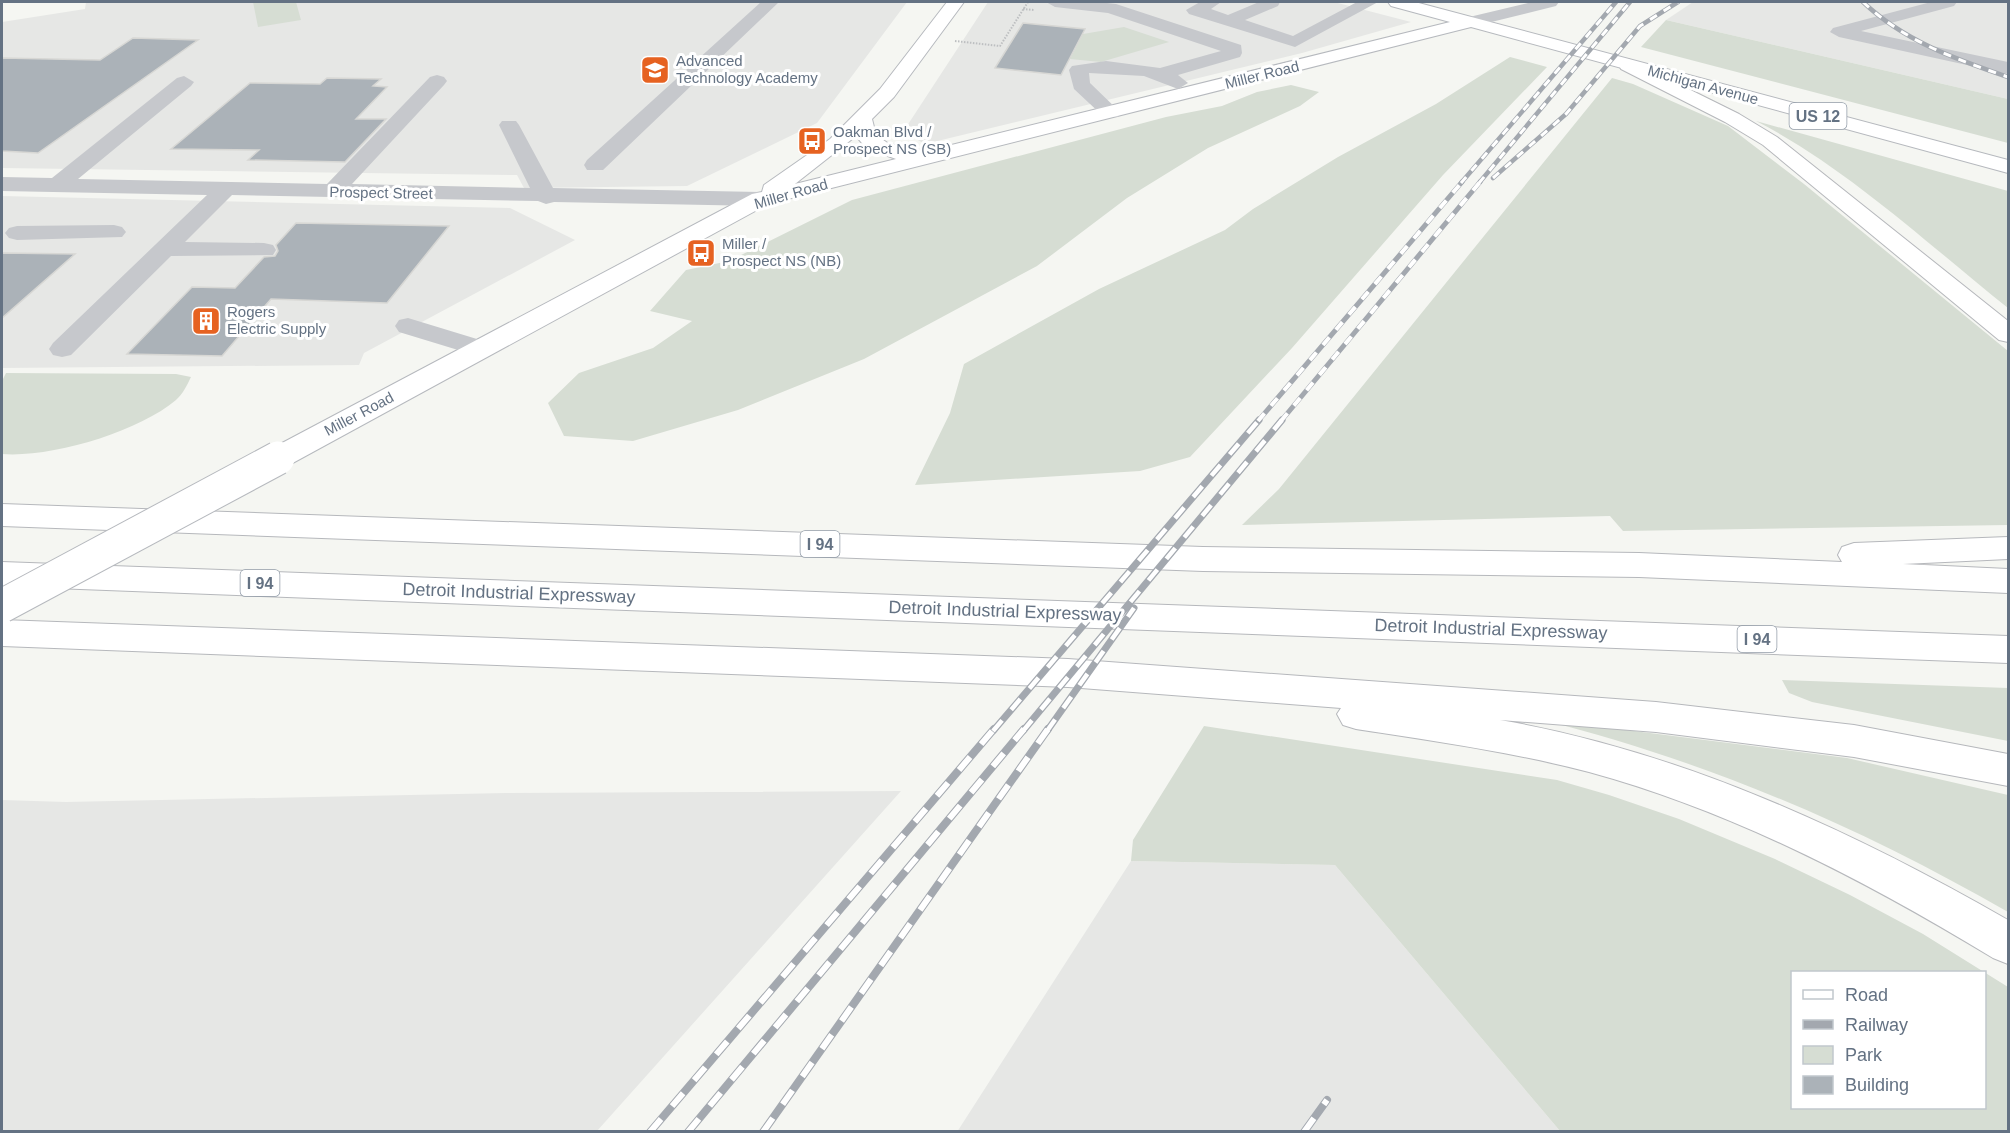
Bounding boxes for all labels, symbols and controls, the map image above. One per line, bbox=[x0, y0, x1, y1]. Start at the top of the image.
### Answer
place label: Advanced Technology Academy bbox=[676, 52, 818, 86]
school or university icon: Advanced Technology Academy bbox=[639, 54, 671, 86]
street label: Miller Road bbox=[1223, 57, 1301, 92]
street label: Michigan Avenue bbox=[1646, 62, 1760, 107]
road number: US 12 bbox=[1790, 103, 1846, 129]
place label: Oakman Blvd / Prospect NS (SB) bbox=[833, 123, 951, 157]
bus stop icon: Oakman Blvd / Prospect NS (SB) bbox=[796, 125, 828, 157]
street label: Miller Road bbox=[752, 175, 830, 212]
street label: Prospect Street bbox=[329, 183, 434, 202]
place label: Miller / Prospect NS (NB) bbox=[722, 235, 841, 269]
bus stop icon: Miller / Prospect NS (NB) bbox=[685, 237, 717, 269]
place label: Rogers Electric Supply bbox=[227, 303, 327, 337]
building icon: Rogers Electric Supply bbox=[190, 305, 222, 337]
street label: Miller Road bbox=[321, 388, 396, 439]
road number: I 94 bbox=[800, 531, 840, 557]
road number: I 94 bbox=[240, 570, 280, 596]
street label: Detroit Industrial Expressway bbox=[402, 579, 636, 607]
street label: Detroit Industrial Expressway bbox=[888, 597, 1122, 625]
street label: Detroit Industrial Expressway bbox=[1374, 615, 1608, 643]
road number: I 94 bbox=[1738, 626, 1776, 652]
legend bbox=[1791, 971, 1986, 1109]
text: Road bbox=[1845, 985, 1888, 1005]
text: Railway bbox=[1845, 1015, 1908, 1035]
text: Park bbox=[1845, 1045, 1883, 1065]
text: Building bbox=[1845, 1075, 1909, 1095]

